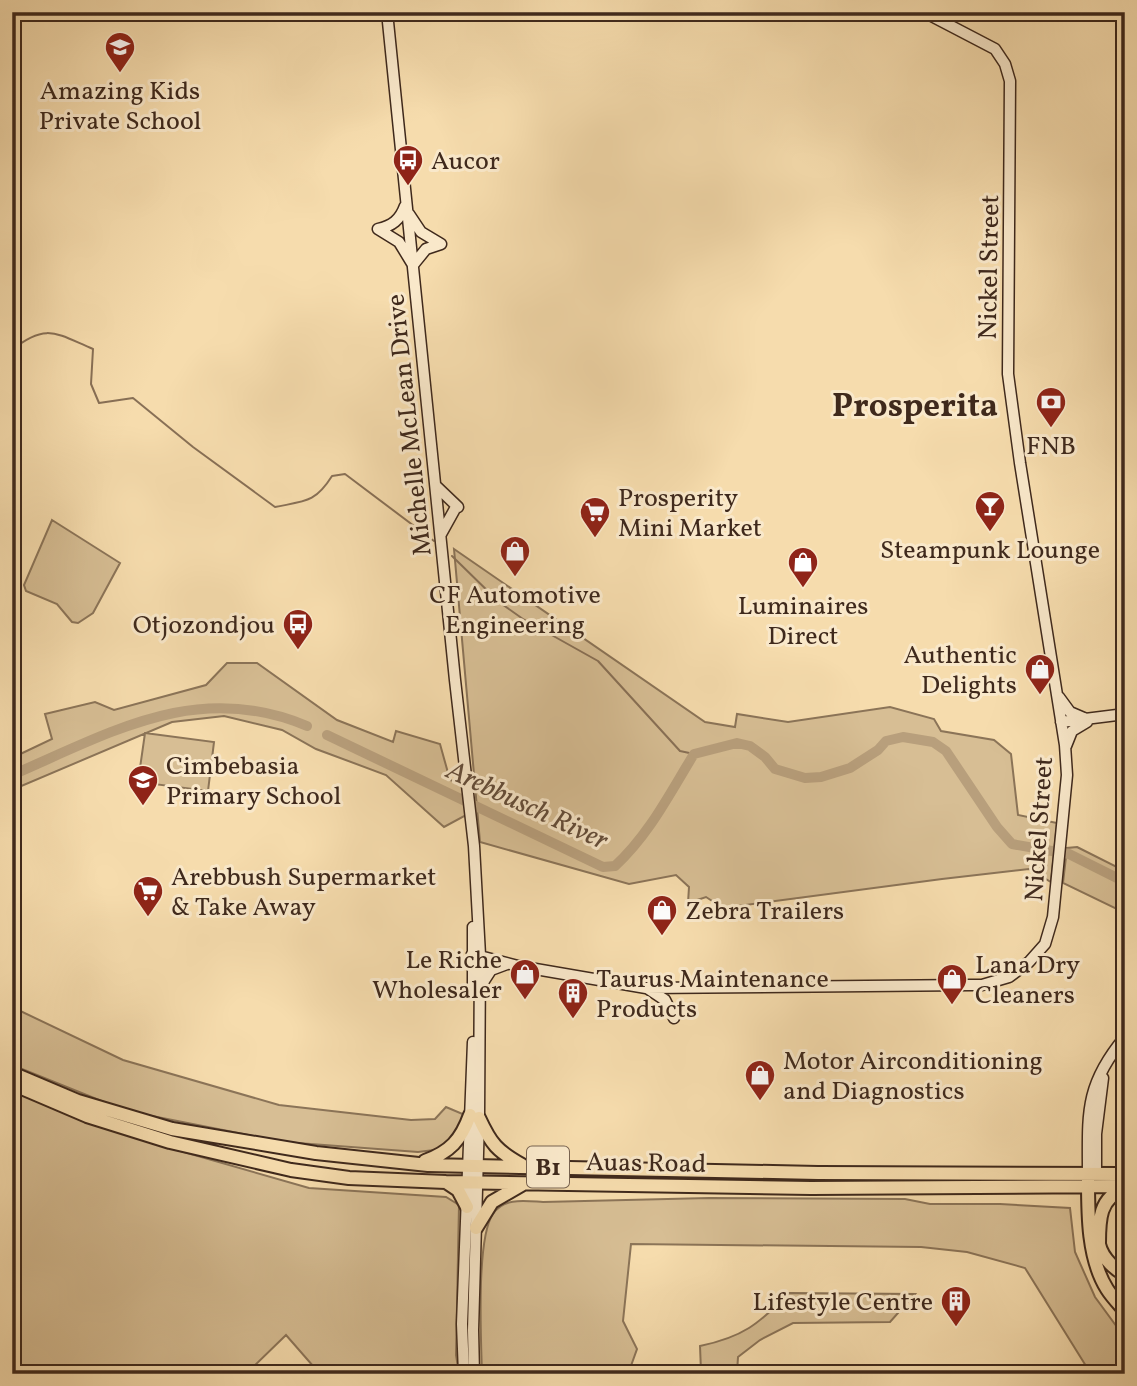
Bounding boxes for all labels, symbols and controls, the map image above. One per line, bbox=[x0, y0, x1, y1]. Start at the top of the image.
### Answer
school or university icon: Amazing Kids Private School bbox=[103, 30, 137, 74]
place label: Amazing Kids Private School bbox=[39, 74, 201, 140]
bus stop icon: Aucor bbox=[391, 143, 425, 187]
place label: Aucor bbox=[431, 144, 500, 180]
street label: Nickel Street bbox=[971, 194, 1009, 340]
street label: Michelle McLean Drive bbox=[378, 292, 442, 558]
district label: Prosperita bbox=[832, 385, 998, 431]
bank icon: FNB bbox=[1034, 385, 1068, 429]
place label: FNB bbox=[1026, 429, 1076, 465]
place label: Prosperity Mini Market bbox=[618, 481, 762, 547]
bar icon: Steampunk Lounge bbox=[973, 489, 1007, 533]
supermarket icon: Prosperity Mini Market bbox=[578, 495, 612, 539]
place label: Steampunk Lounge bbox=[880, 533, 1100, 569]
shop icon: CF Automotive Engineering bbox=[498, 534, 532, 578]
shop icon: Luminaires Direct bbox=[786, 545, 820, 589]
place label: CF Automotive Engineering bbox=[429, 578, 601, 644]
place label: Luminaires Direct bbox=[738, 589, 868, 655]
bus stop icon: Otjozondjou bbox=[281, 607, 315, 651]
place label: Otjozondjou bbox=[133, 608, 275, 644]
place label: Authentic Delights bbox=[904, 638, 1017, 704]
shop icon: Authentic Delights bbox=[1023, 652, 1057, 696]
place label: Cimbebasia Primary School bbox=[166, 749, 341, 815]
water label: Arebbusch River bbox=[439, 751, 615, 861]
street label: Nickel Street bbox=[1017, 755, 1063, 903]
school or university icon: Cimbebasia Primary School bbox=[126, 763, 160, 807]
place label: Arebbush Supermarket & Take Away bbox=[171, 860, 436, 926]
supermarket icon: Arebbush Supermarket & Take Away bbox=[131, 874, 165, 918]
shop icon: Zebra Trailers bbox=[645, 893, 679, 937]
place label: Zebra Trailers bbox=[685, 894, 844, 930]
place label: Le Riche Wholesaler bbox=[372, 943, 502, 1009]
place label: Lana Dry Cleaners bbox=[975, 948, 1080, 1014]
shop icon: Le Riche Wholesaler bbox=[508, 957, 542, 1001]
place label: Taurus Maintenance Products bbox=[596, 962, 829, 1028]
shop icon: Lana Dry Cleaners bbox=[935, 962, 969, 1006]
building icon: Taurus Maintenance Products bbox=[556, 976, 590, 1020]
place label: Motor Airconditioning and Diagnostics bbox=[783, 1044, 1043, 1110]
shop icon: Motor Airconditioning and Diagnostics bbox=[743, 1058, 777, 1102]
street label: Auas Road bbox=[585, 1145, 706, 1183]
road number: B1 bbox=[527, 1147, 569, 1188]
building icon: Lifestyle Centre bbox=[939, 1284, 973, 1328]
place label: Lifestyle Centre bbox=[753, 1285, 933, 1321]

